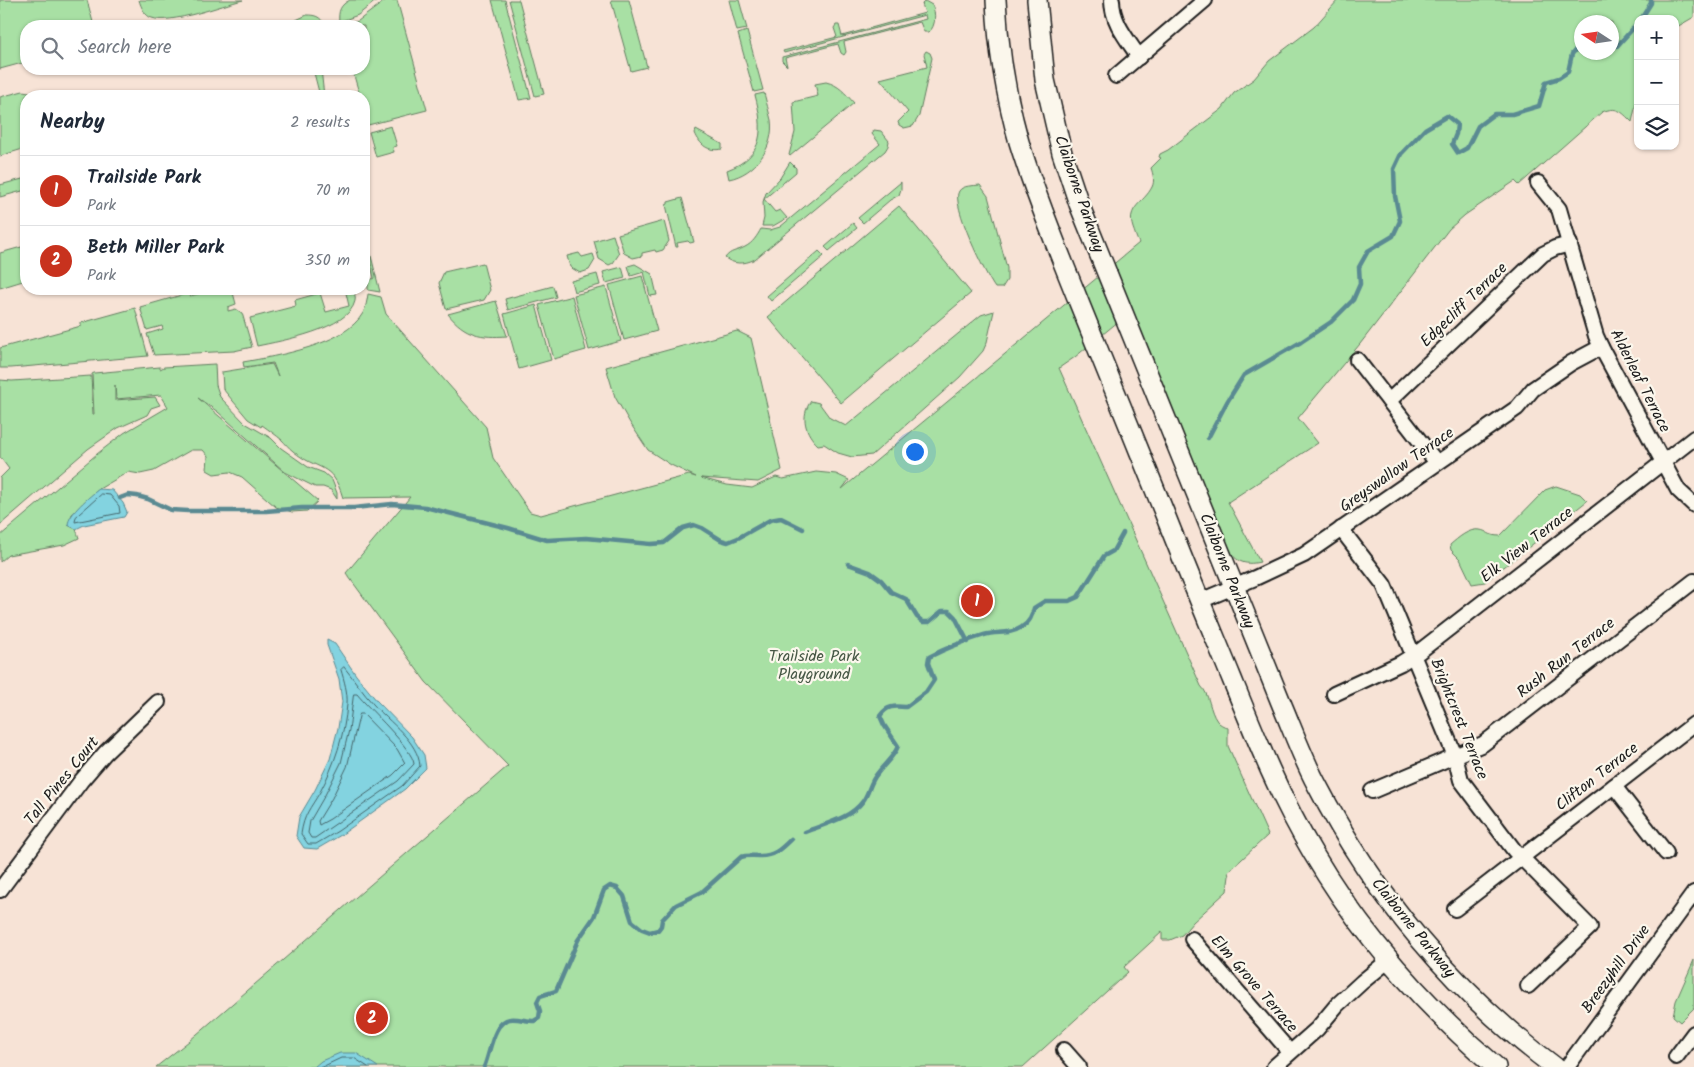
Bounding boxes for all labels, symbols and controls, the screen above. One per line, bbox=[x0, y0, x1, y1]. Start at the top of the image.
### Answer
north arrow bbox=[1574, 15, 1619, 60]
map controls bbox=[1634, 15, 1679, 150]
button: + bbox=[1634, 15, 1679, 60]
search box bbox=[20, 20, 370, 75]
text: Search here bbox=[78, 33, 172, 63]
icon: search bbox=[38, 34, 66, 62]
button: − bbox=[1634, 60, 1679, 105]
button: layers bbox=[1634, 105, 1679, 150]
text: Nearby bbox=[40, 106, 105, 139]
text: 2 results bbox=[290, 110, 350, 135]
street label: Claiborne Parkway bbox=[1047, 132, 1111, 257]
text: Trailside Park bbox=[87, 163, 201, 193]
text: 1 bbox=[54, 178, 58, 203]
text: 70 m bbox=[315, 178, 350, 203]
text: Park bbox=[87, 193, 116, 218]
text: Beth Miller Park bbox=[87, 233, 224, 263]
text: 2 bbox=[51, 248, 61, 273]
text: 350 m bbox=[305, 248, 350, 273]
street label: Edgecliff Terrace bbox=[1414, 257, 1514, 353]
text: Park bbox=[87, 263, 116, 288]
street label: Alderleaf Terrace bbox=[1603, 325, 1677, 437]
street label: Greyswallow Terrace bbox=[1334, 421, 1460, 519]
your location bbox=[902, 439, 928, 465]
street label: Elk View Terrace bbox=[1475, 501, 1579, 589]
street label: Claiborne Parkway bbox=[1192, 509, 1262, 633]
pin: 1 bbox=[961, 582, 993, 620]
street label: Rush Run Terrace bbox=[1511, 612, 1621, 704]
park label: Trailside Park Playground bbox=[769, 644, 860, 687]
street label: Brightcrest Terrace bbox=[1423, 655, 1495, 783]
street label: Tall Pines Court bbox=[18, 731, 106, 831]
street label: Clifton Terrace bbox=[1550, 736, 1644, 818]
street label: Claiborne Parkway bbox=[1365, 872, 1462, 984]
street label: Breezyhill Drive bbox=[1575, 919, 1657, 1019]
street label: Elm Grove Terrace bbox=[1204, 929, 1304, 1039]
pin: 2 bbox=[356, 999, 388, 1037]

